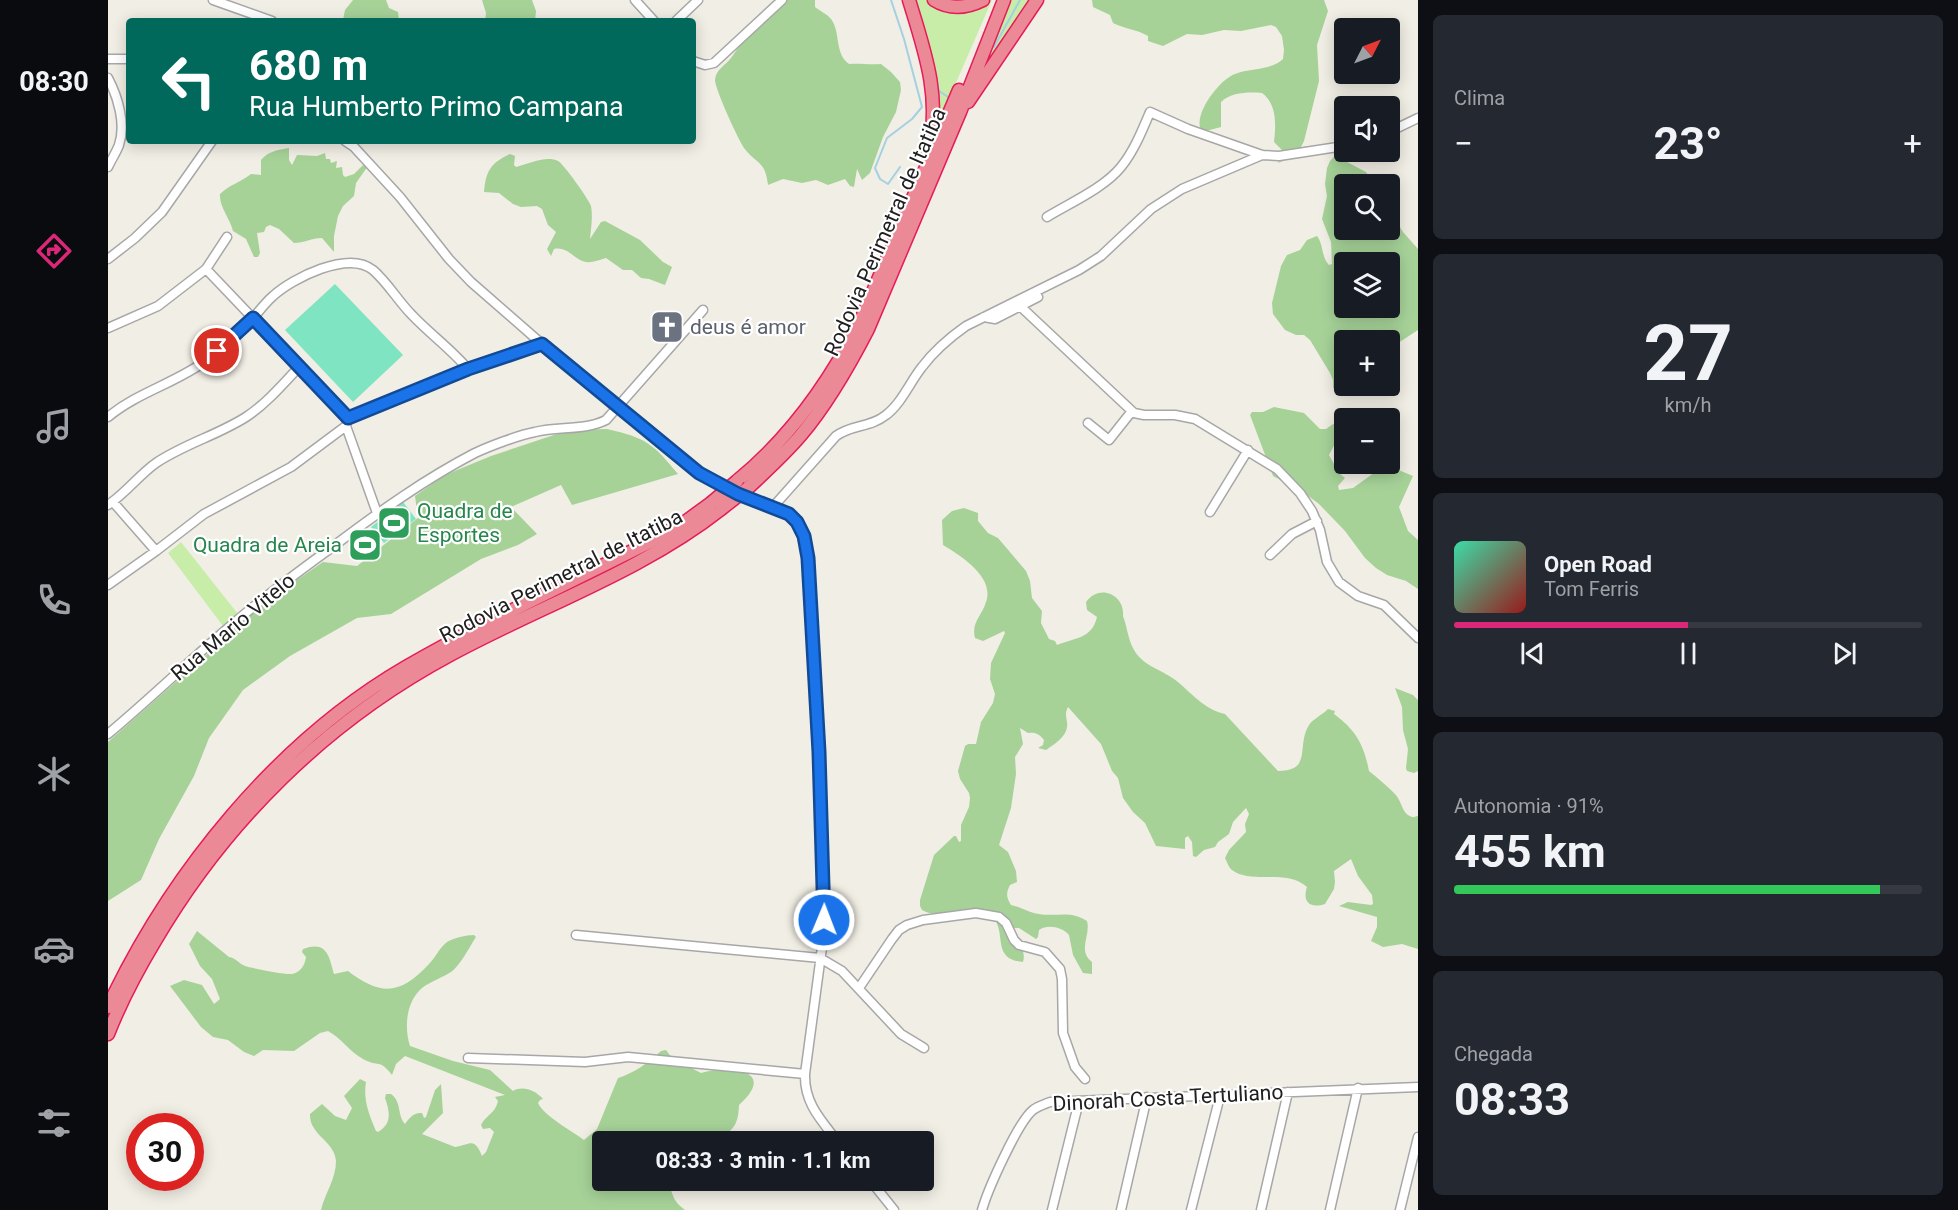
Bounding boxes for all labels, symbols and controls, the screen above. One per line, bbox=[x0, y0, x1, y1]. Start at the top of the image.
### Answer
north arrow bbox=[1334, 18, 1400, 84]
map controls bbox=[1334, 18, 1400, 474]
text: 680 m bbox=[249, 41, 368, 90]
icon: left bbox=[150, 42, 228, 120]
text: 08:30 bbox=[19, 66, 89, 98]
text: Clima bbox=[1454, 86, 1505, 110]
text: Rua Humberto Primo Campana bbox=[249, 91, 624, 123]
button: sound bbox=[1334, 96, 1400, 162]
street label: Rodovia Perimetral de Itatiba bbox=[819, 104, 951, 360]
text: 23° bbox=[1653, 117, 1723, 170]
text: − bbox=[1454, 124, 1473, 163]
text: + bbox=[1903, 124, 1922, 163]
button: search bbox=[1334, 174, 1400, 240]
icon: directions bbox=[33, 230, 75, 272]
button: layers bbox=[1334, 252, 1400, 318]
text: 27 bbox=[1643, 308, 1733, 399]
church icon: deus é amor bbox=[649, 309, 685, 345]
place label: deus é amor bbox=[690, 315, 806, 339]
pin bbox=[191, 325, 242, 376]
button: + bbox=[1334, 330, 1400, 396]
icon: arrive bbox=[200, 334, 233, 367]
text: km/h bbox=[1665, 393, 1711, 417]
icon: music bbox=[33, 405, 75, 447]
button: − bbox=[1334, 408, 1400, 474]
place label: Quadra de Esportes bbox=[417, 499, 513, 547]
street label: Rodovia Perimetral de Itatiba bbox=[436, 504, 686, 648]
sports icon: Quadra de Esportes bbox=[376, 505, 412, 541]
sports icon: Quadra de Areia bbox=[347, 527, 383, 563]
place label: Quadra de Areia bbox=[193, 533, 342, 557]
text: Open Road bbox=[1544, 552, 1652, 577]
street label: Rua Mario Vitelo bbox=[166, 568, 300, 686]
text: Tom Ferris bbox=[1544, 577, 1639, 601]
icon: phone bbox=[33, 579, 75, 621]
icon: previous bbox=[1516, 637, 1549, 670]
icon: pause bbox=[1672, 637, 1705, 670]
icon: next bbox=[1828, 637, 1861, 670]
icon: climate bbox=[33, 753, 75, 795]
text: Autonomia · 91% bbox=[1454, 794, 1604, 818]
text: 455 km bbox=[1454, 825, 1606, 878]
position arrow bbox=[792, 888, 856, 952]
icon: car bbox=[33, 928, 75, 970]
text: Chegada bbox=[1454, 1042, 1533, 1066]
text: 08:33 bbox=[1454, 1073, 1570, 1126]
street label: Dinorah Costa Tertuliano bbox=[1052, 1080, 1284, 1116]
icon: filters bbox=[33, 1102, 75, 1144]
speed limit sign: 30 bbox=[126, 1113, 204, 1191]
text: 08:33 · 3 min · 1.1 km bbox=[655, 1148, 871, 1173]

